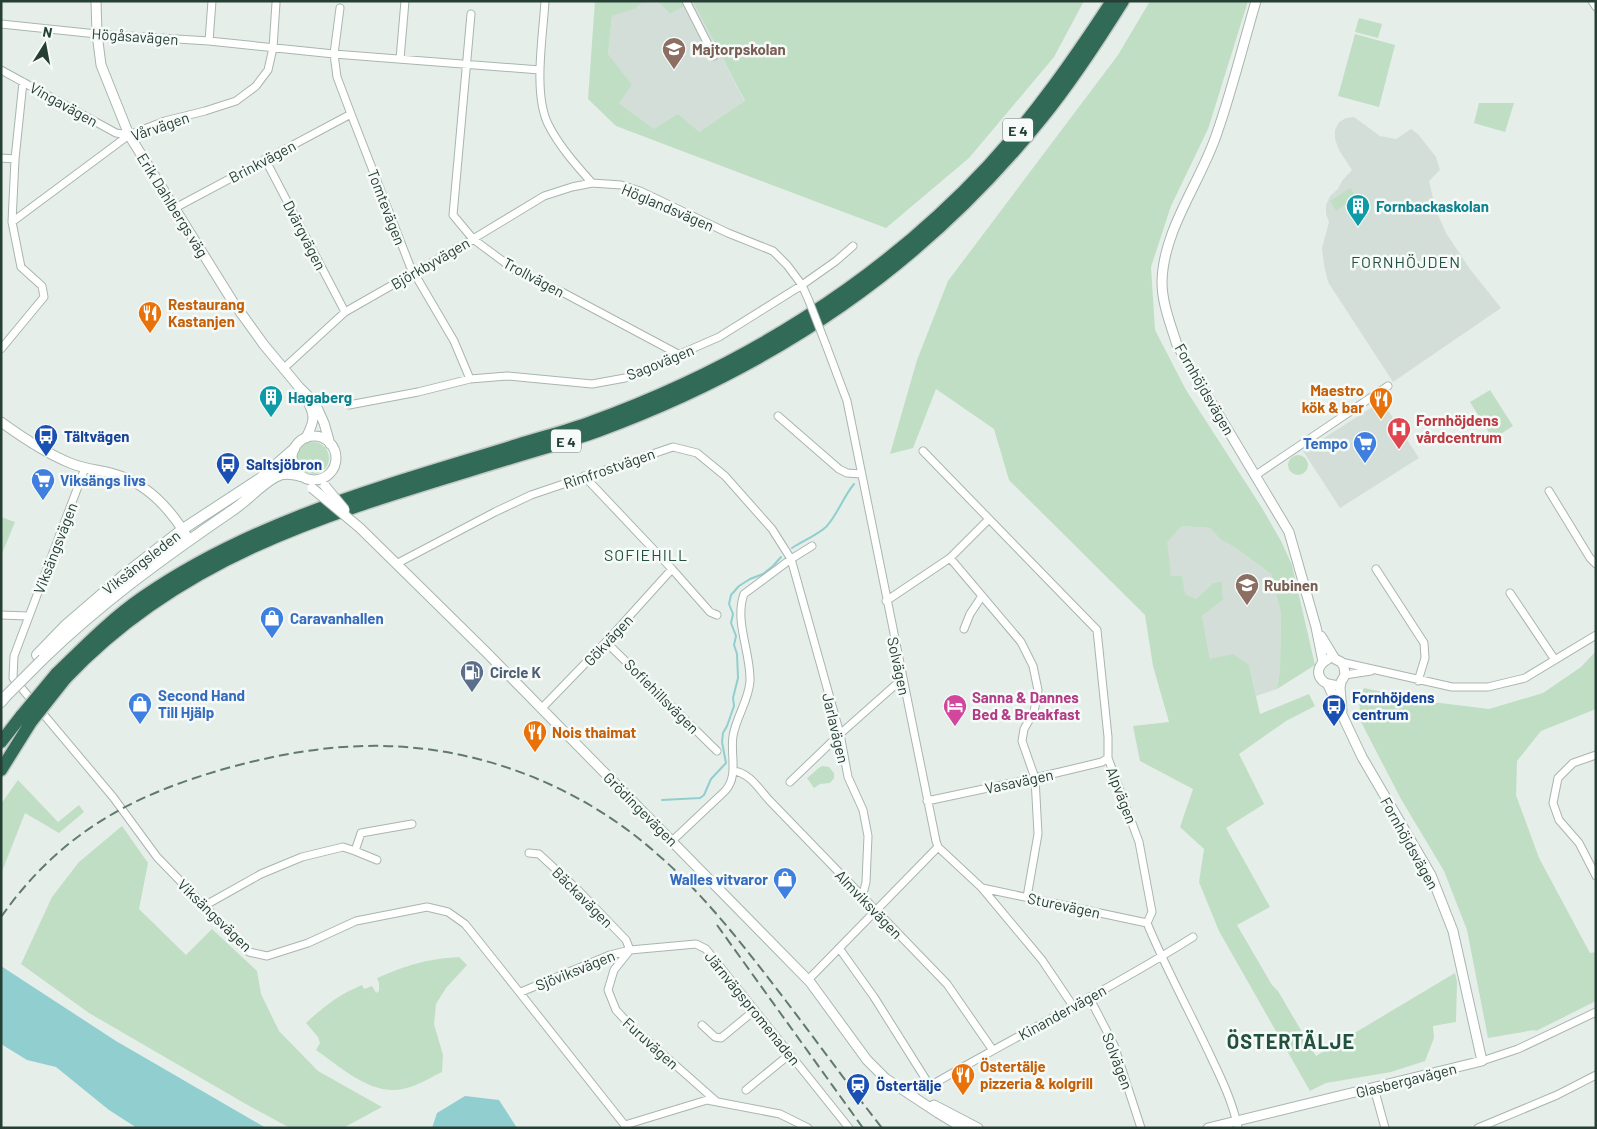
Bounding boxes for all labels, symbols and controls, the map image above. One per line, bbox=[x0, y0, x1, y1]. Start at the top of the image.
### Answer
north arrow bbox=[20, 20, 70, 70]
text: N bbox=[41, 23, 54, 41]
street label: Högåsavägen bbox=[91, 24, 179, 48]
school or university icon: Majtorpskolan bbox=[661, 36, 687, 70]
place label: Majtorpskolan bbox=[692, 40, 786, 58]
street label: Vingavägen bbox=[27, 78, 101, 130]
street label: Vårvägen bbox=[129, 108, 191, 144]
road number: E 4 bbox=[1003, 118, 1033, 142]
street label: Brinkvägen bbox=[226, 136, 298, 186]
street label: Erik Dahlbergs väg bbox=[134, 150, 212, 260]
street label: Tomtevägen bbox=[364, 167, 410, 247]
street label: Höglandsvägen bbox=[619, 179, 717, 235]
building icon: Fornbackaskolan bbox=[1345, 193, 1371, 227]
street label: Dvärgvägen bbox=[280, 197, 330, 273]
place label: Fornbackaskolan bbox=[1376, 197, 1489, 215]
street label: Björkbyvägen bbox=[387, 233, 473, 293]
district label: FORNHÖJDEN bbox=[1351, 252, 1461, 271]
street label: Trollvägen bbox=[500, 253, 568, 301]
place label: Restaurang Kastanjen bbox=[168, 295, 245, 330]
restaurant icon: Restaurang Kastanjen bbox=[137, 300, 163, 334]
street label: Sagovägen bbox=[624, 340, 696, 384]
street label: Fornhöjdsvägen bbox=[1171, 340, 1239, 438]
place label: Maestro kök & bar bbox=[1302, 381, 1364, 416]
building icon: Hagaberg bbox=[258, 384, 284, 418]
restaurant icon: Maestro kök & bar bbox=[1368, 386, 1394, 420]
place label: Hagaberg bbox=[288, 388, 352, 406]
place label: Fornhöjdens vårdcentrum bbox=[1416, 411, 1502, 446]
hospital icon: Fornhöjdens vårdcentrum bbox=[1386, 416, 1412, 450]
bus stop icon: Tältvägen bbox=[33, 423, 59, 457]
place label: Tältvägen bbox=[64, 427, 130, 445]
road number: E 4 bbox=[551, 430, 581, 452]
supermarket icon: Tempo bbox=[1352, 430, 1378, 464]
place label: Tempo bbox=[1303, 434, 1348, 452]
street label: Rimfrostvägen bbox=[561, 444, 657, 492]
bus stop icon: Saltsjöbron bbox=[215, 451, 241, 485]
place label: Saltsjöbron bbox=[246, 455, 322, 473]
supermarket icon: Viksängs livs bbox=[30, 467, 56, 501]
place label: Viksängs livs bbox=[60, 471, 146, 489]
street label: Viksängsvägen bbox=[29, 500, 81, 596]
street label: Viksängsleden bbox=[98, 526, 184, 598]
district label: SOFIEHILL bbox=[604, 545, 688, 564]
school or university icon: Rubinen bbox=[1234, 572, 1260, 606]
place label: Rubinen bbox=[1264, 576, 1318, 594]
shop icon: Caravanhallen bbox=[259, 605, 285, 639]
place label: Caravanhallen bbox=[290, 609, 384, 627]
street label: Gökvägen bbox=[580, 611, 636, 669]
street label: Solvägen bbox=[884, 635, 914, 697]
street label: Sofiehillsvägen bbox=[621, 655, 703, 737]
fuel station icon: Circle K bbox=[459, 659, 485, 693]
place label: Circle K bbox=[490, 663, 541, 681]
place label: Second Hand Till Hjälp bbox=[158, 686, 245, 721]
place label: Sanna & Dannes Bed & Breakfast bbox=[972, 688, 1081, 723]
place label: Fornhöjdens centrum bbox=[1352, 688, 1435, 723]
shop icon: Second Hand Till Hjälp bbox=[127, 691, 153, 725]
street label: Jarlavägen bbox=[819, 691, 853, 765]
hotel icon: Sanna & Dannes Bed & Breakfast bbox=[942, 693, 968, 727]
bus stop icon: Fornhöjdens centrum bbox=[1321, 693, 1347, 727]
restaurant icon: Nois thaimat bbox=[522, 719, 548, 753]
place label: Nois thaimat bbox=[552, 723, 637, 741]
street label: Alpvägen bbox=[1103, 764, 1141, 826]
street label: Vasavägen bbox=[983, 765, 1055, 797]
street label: Grödingevägen bbox=[600, 768, 682, 850]
street label: Fornhöjdsvägen bbox=[1377, 794, 1443, 892]
street label: Bäckavägen bbox=[549, 863, 617, 931]
shop icon: Walles vitvaror bbox=[772, 866, 798, 900]
street label: Almviksvägen bbox=[832, 866, 906, 942]
place label: Walles vitvaror bbox=[670, 870, 768, 888]
street label: Viksängsvägen bbox=[174, 875, 256, 955]
street label: Sturevägen bbox=[1026, 888, 1102, 922]
street label: Sjöviksvägen bbox=[533, 946, 617, 994]
street label: Järnvägspromenaden bbox=[701, 947, 805, 1069]
street label: Kinandervägen bbox=[1015, 980, 1109, 1044]
street label: Furuvägen bbox=[620, 1013, 682, 1073]
district label: ÖSTERTÄLJE bbox=[1227, 1029, 1355, 1053]
street label: Solvägen bbox=[1099, 1030, 1137, 1092]
place label: Östertälje pizzeria & kolgrill bbox=[980, 1057, 1093, 1092]
street label: Glasbergavägen bbox=[1354, 1059, 1458, 1101]
restaurant icon: Östertälje pizzeria & kolgrill bbox=[950, 1062, 976, 1096]
station icon: Östertälje bbox=[845, 1072, 871, 1106]
place label: Östertälje bbox=[876, 1076, 942, 1094]

